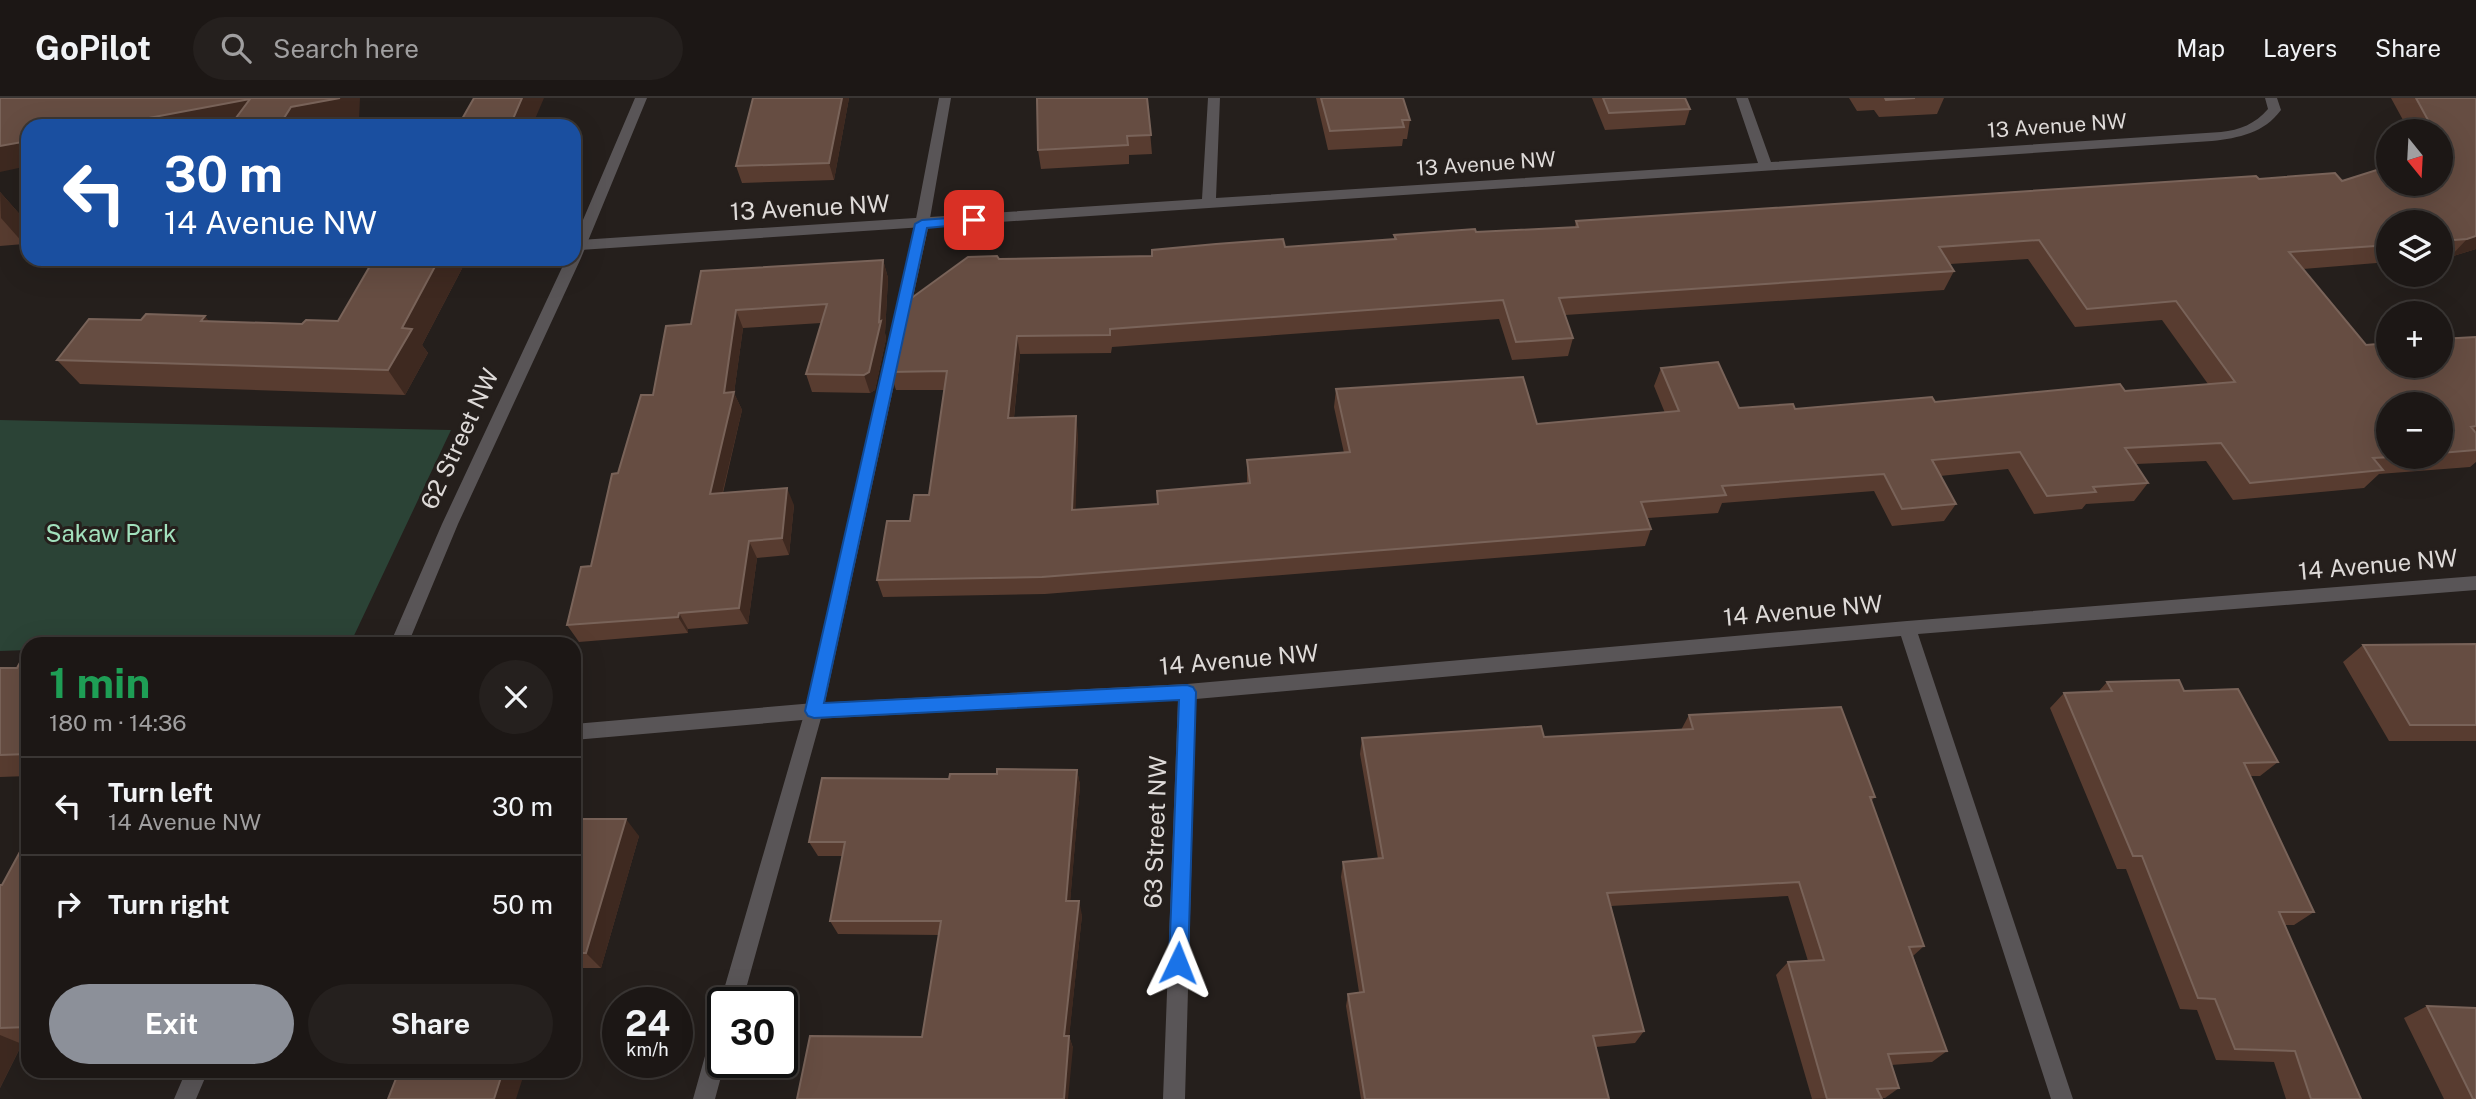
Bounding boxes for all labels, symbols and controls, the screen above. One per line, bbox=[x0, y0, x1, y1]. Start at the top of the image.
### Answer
search box bbox=[193, 17, 683, 80]
text: GoPilot bbox=[35, 29, 151, 67]
icon: search bbox=[217, 29, 255, 67]
text: Search here bbox=[273, 33, 419, 64]
text: Map bbox=[2176, 34, 2225, 62]
text: Layers bbox=[2263, 34, 2337, 62]
text: Share bbox=[2375, 34, 2441, 62]
street label: 13 Avenue NW bbox=[1986, 108, 2128, 143]
north arrow bbox=[2376, 119, 2454, 196]
map controls bbox=[2376, 119, 2453, 469]
text: 30 m bbox=[164, 145, 283, 203]
street label: 13 Avenue NW bbox=[1415, 146, 1557, 181]
icon: left bbox=[49, 147, 140, 238]
street label: 13 Avenue NW bbox=[729, 189, 891, 225]
pin bbox=[944, 190, 1004, 250]
icon: arrive bbox=[955, 201, 993, 239]
text: 14 Avenue NW bbox=[164, 204, 377, 241]
button: layers bbox=[2376, 210, 2453, 287]
button: + bbox=[2376, 301, 2453, 378]
street label: 62 Street NW bbox=[414, 364, 504, 513]
button: − bbox=[2376, 392, 2453, 469]
park label: Sakaw Park bbox=[46, 519, 176, 547]
street label: 14 Avenue NW bbox=[2297, 543, 2459, 585]
street label: 14 Avenue NW bbox=[1722, 589, 1884, 631]
street label: 14 Avenue NW bbox=[1158, 638, 1320, 680]
text: 1 min bbox=[49, 658, 150, 707]
button: close bbox=[479, 660, 553, 734]
text: 180 m · 14:36 bbox=[49, 709, 187, 736]
street label: 63 Street NW bbox=[1138, 755, 1172, 909]
text: Turn left bbox=[108, 777, 213, 808]
icon: left bbox=[49, 787, 87, 825]
text: 30 m bbox=[492, 791, 553, 822]
text: 14 Avenue NW bbox=[108, 808, 261, 835]
icon: right bbox=[49, 885, 87, 923]
text: Turn right bbox=[108, 889, 230, 920]
text: 50 m bbox=[492, 889, 553, 920]
position arrow bbox=[1141, 926, 1215, 1000]
button: Exit bbox=[49, 984, 294, 1064]
button: Share bbox=[308, 984, 553, 1064]
speed limit sign: 30 bbox=[707, 987, 798, 1078]
text: 24 bbox=[625, 1003, 670, 1044]
text: km/h bbox=[626, 1039, 669, 1060]

